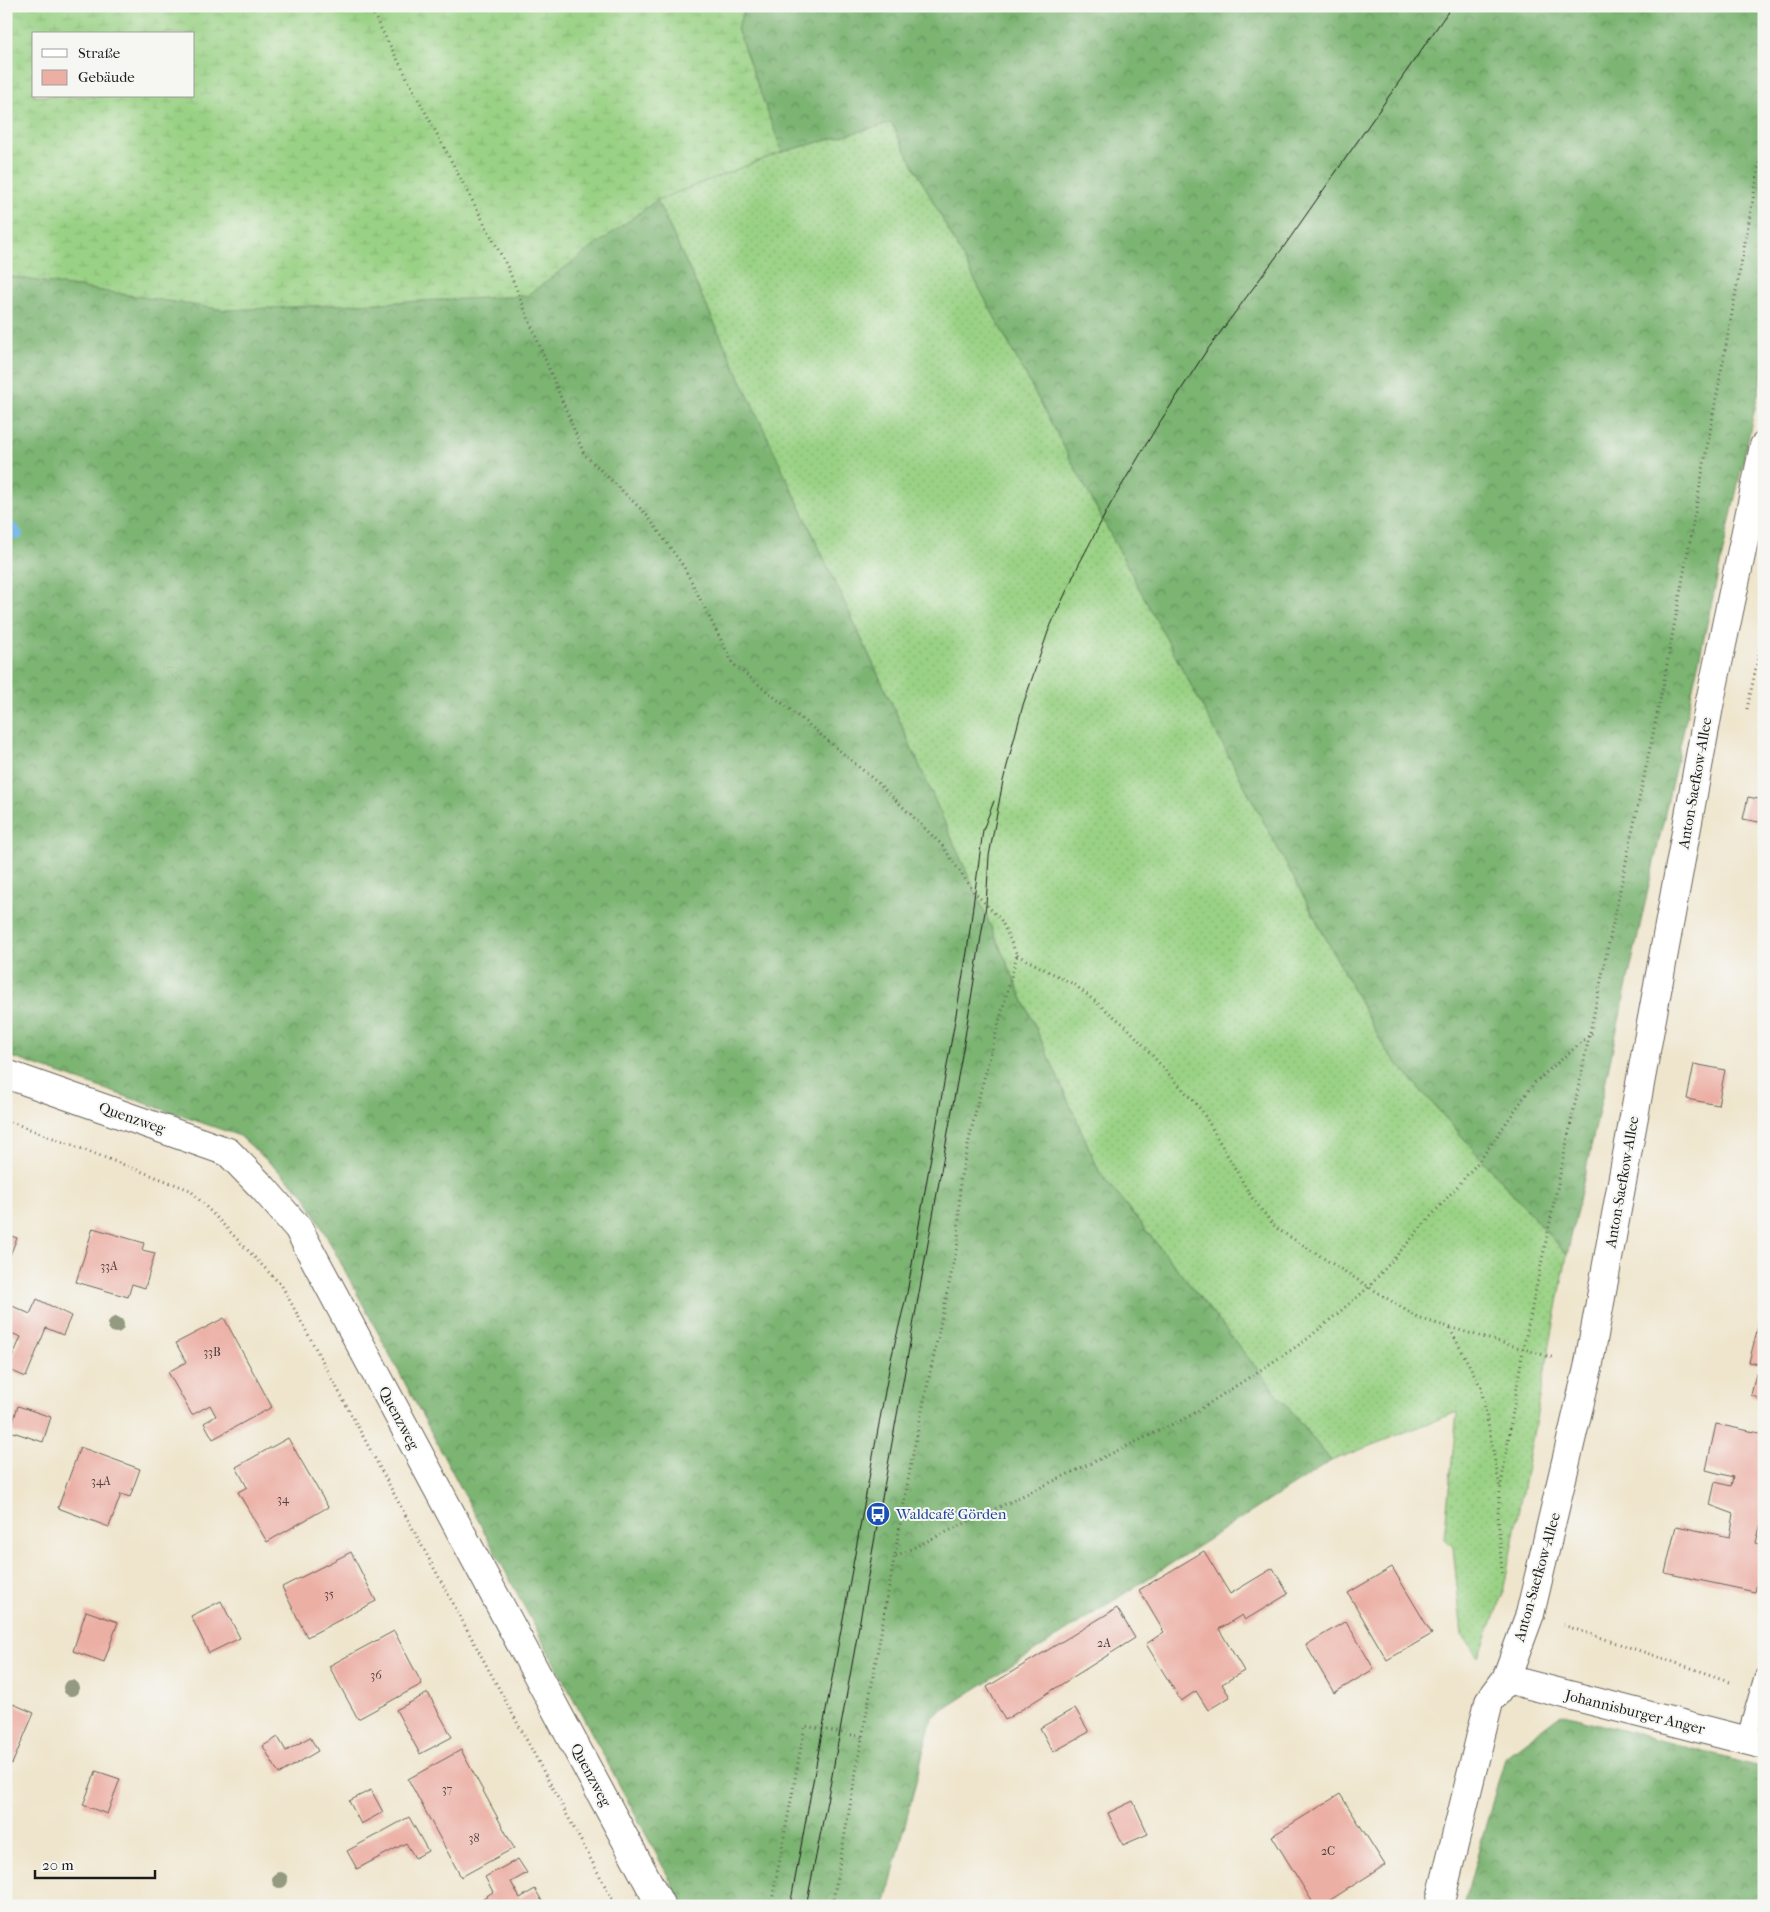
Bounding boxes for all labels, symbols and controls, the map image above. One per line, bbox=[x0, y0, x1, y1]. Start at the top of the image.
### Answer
legend bbox=[32, 32, 195, 98]
text: Straße bbox=[78, 44, 121, 62]
text: Gebäude bbox=[78, 68, 135, 86]
street label: Anton-Saefkow-Allee bbox=[1674, 715, 1716, 851]
street label: Quenzweg bbox=[96, 1098, 169, 1138]
street label: Anton-Saefkow-Allee bbox=[1601, 1114, 1643, 1250]
house number: 33A bbox=[100, 1259, 118, 1273]
house number: 33B bbox=[203, 1345, 221, 1359]
street label: Quenzweg bbox=[375, 1383, 424, 1454]
house number: 34A bbox=[91, 1474, 111, 1488]
house number: 34 bbox=[277, 1492, 290, 1506]
bus stop icon: Waldcafé Görden bbox=[865, 1501, 891, 1527]
place label: Waldcafé Görden bbox=[895, 1505, 1007, 1523]
street label: Anton-Saefkow-Allee bbox=[1510, 1510, 1564, 1645]
house number: 35 bbox=[324, 1587, 334, 1601]
house number: 2A bbox=[1097, 1636, 1111, 1650]
house number: 36 bbox=[370, 1668, 382, 1682]
street label: Johannisburger Anger bbox=[1562, 1686, 1707, 1738]
street label: Quenzweg bbox=[567, 1740, 616, 1811]
house number: 37 bbox=[442, 1782, 453, 1796]
house number: 38 bbox=[469, 1831, 479, 1845]
house number: 2C bbox=[1321, 1844, 1335, 1858]
scale bar bbox=[35, 1847, 155, 1879]
text: 20 m bbox=[42, 1856, 74, 1874]

